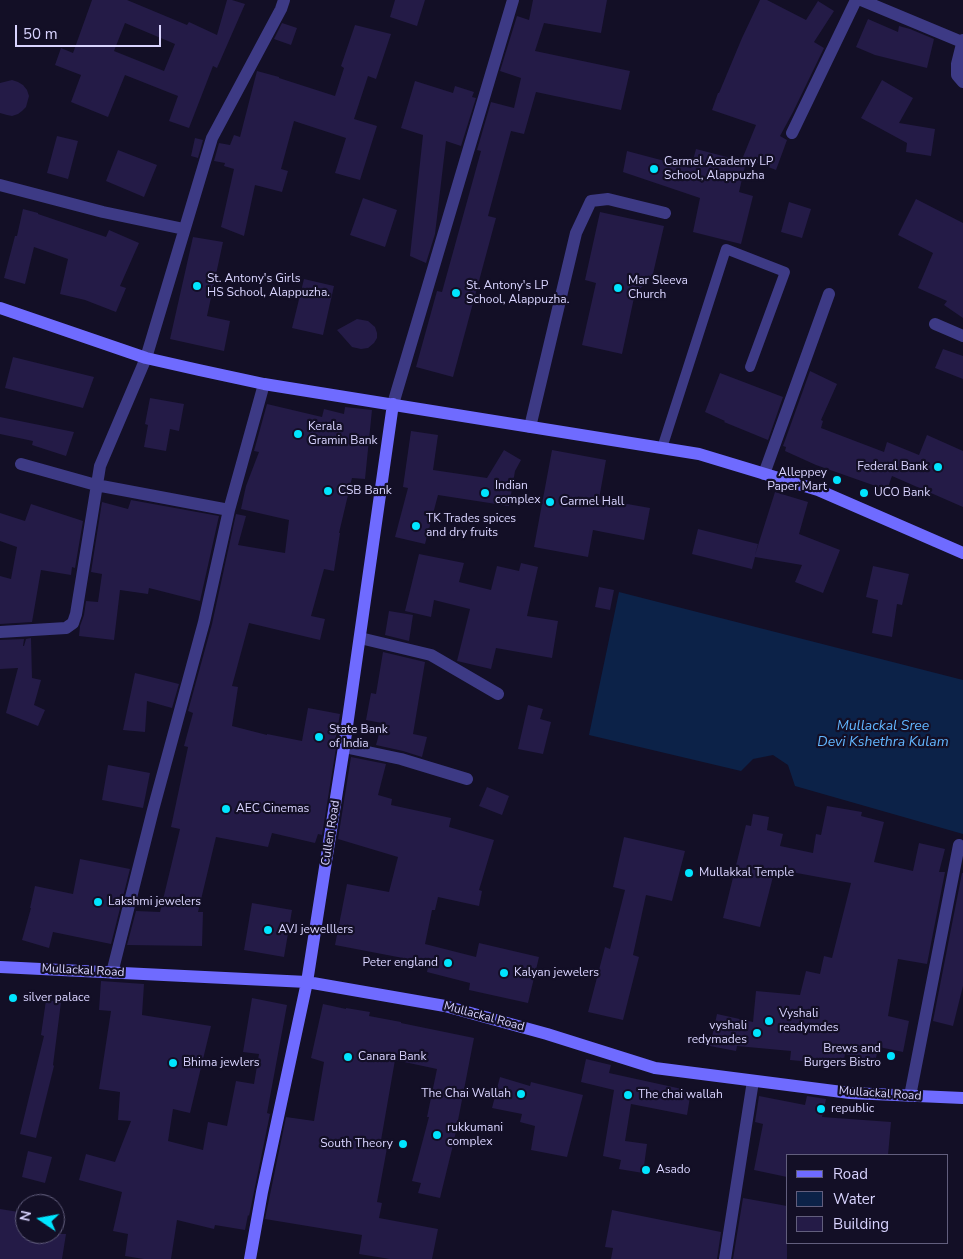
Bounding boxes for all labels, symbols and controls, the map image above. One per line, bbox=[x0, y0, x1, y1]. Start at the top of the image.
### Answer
scale bar bbox=[18, 15, 164, 47]
text: 50 m bbox=[23, 24, 58, 44]
place label: Carmel Academy LP School, Alappuzha bbox=[664, 155, 773, 183]
marker: Carmel Academy LP School, Alappuzha bbox=[648, 163, 660, 175]
place label: St. Antony's Girls HS School, Alappuzha. bbox=[207, 272, 330, 300]
place label: Mar Sleeva Church bbox=[628, 274, 688, 302]
place label: St. Antony's LP School, Alappuzha. bbox=[466, 279, 569, 307]
marker: St. Antony's Girls HS School, Alappuzha. bbox=[191, 280, 203, 292]
marker: Mar Sleeva Church bbox=[612, 282, 624, 294]
marker: St. Antony's LP School, Alappuzha. bbox=[450, 287, 462, 299]
place label: Kerala Gramin Bank bbox=[308, 420, 378, 448]
marker: Kerala Gramin Bank bbox=[292, 428, 304, 440]
place label: Federal Bank bbox=[857, 460, 928, 474]
marker: Federal Bank bbox=[932, 461, 944, 473]
place label: Alleppey Paper Mart bbox=[767, 466, 827, 494]
marker: Alleppey Paper Mart bbox=[831, 474, 843, 486]
place label: Indian complex bbox=[495, 479, 541, 507]
place label: CSB Bank bbox=[338, 484, 392, 498]
marker: CSB Bank bbox=[322, 485, 334, 497]
place label: UCO Bank bbox=[874, 486, 930, 500]
marker: Indian complex bbox=[479, 487, 491, 499]
marker: UCO Bank bbox=[858, 487, 870, 499]
place label: Carmel Hall bbox=[560, 495, 624, 509]
marker: Carmel Hall bbox=[544, 496, 556, 508]
place label: TK Trades spices and dry fruits bbox=[426, 512, 516, 540]
marker: TK Trades spices and dry fruits bbox=[410, 520, 422, 532]
water label: Mullackal Sree Devi Kshethra Kulam bbox=[817, 719, 949, 752]
place label: State Bank of India bbox=[329, 723, 388, 751]
marker: State Bank of India bbox=[313, 731, 325, 743]
street label: Cullen Road bbox=[319, 799, 343, 867]
place label: AEC Cinemas bbox=[236, 802, 309, 816]
marker: AEC Cinemas bbox=[220, 803, 232, 815]
place label: Mullakkal Temple bbox=[699, 866, 794, 880]
marker: Mullakkal Temple bbox=[683, 867, 695, 879]
place label: Lakshmi jewelers bbox=[108, 895, 201, 909]
marker: Lakshmi jewelers bbox=[92, 896, 104, 908]
place label: AVJ jewelllers bbox=[278, 923, 353, 937]
marker: AVJ jewelllers bbox=[262, 924, 274, 936]
place label: Peter england bbox=[362, 956, 438, 970]
marker: Peter england bbox=[442, 957, 454, 969]
street label: Mullackal Road bbox=[41, 962, 125, 980]
place label: Kalyan jewelers bbox=[514, 966, 599, 980]
marker: Kalyan jewelers bbox=[498, 967, 510, 979]
place label: silver palace bbox=[23, 991, 90, 1005]
marker: silver palace bbox=[7, 992, 19, 1004]
street label: Mullackal Road bbox=[442, 999, 526, 1035]
place label: Vyshali readymdes bbox=[779, 1007, 839, 1035]
marker: Vyshali readymdes bbox=[763, 1015, 775, 1027]
place label: vyshali redymades bbox=[687, 1019, 747, 1047]
marker: vyshali redymades bbox=[751, 1027, 763, 1039]
place label: Brews and Burgers Bistro bbox=[804, 1042, 881, 1070]
place label: Canara Bank bbox=[358, 1050, 426, 1064]
marker: Brews and Burgers Bistro bbox=[885, 1050, 897, 1062]
marker: Canara Bank bbox=[342, 1051, 354, 1063]
place label: Bhima jewlers bbox=[183, 1056, 260, 1070]
marker: Bhima jewlers bbox=[167, 1057, 179, 1069]
street label: Mullackal Road bbox=[838, 1084, 922, 1104]
place label: The Chai Wallah bbox=[421, 1087, 511, 1101]
marker: The Chai Wallah bbox=[515, 1088, 527, 1100]
place label: The chai wallah bbox=[638, 1088, 723, 1102]
marker: The chai wallah bbox=[622, 1089, 634, 1101]
place label: republic bbox=[831, 1102, 874, 1116]
marker: republic bbox=[815, 1103, 827, 1115]
place label: rukkumani complex bbox=[447, 1121, 503, 1149]
marker: rukkumani complex bbox=[431, 1129, 443, 1141]
place label: South Theory bbox=[320, 1137, 393, 1151]
marker: South Theory bbox=[397, 1138, 409, 1150]
legend bbox=[786, 1154, 948, 1244]
place label: Asado bbox=[656, 1163, 690, 1177]
marker: Asado bbox=[640, 1164, 652, 1176]
text: Road bbox=[833, 1164, 868, 1184]
text: Water bbox=[833, 1189, 875, 1209]
north arrow bbox=[15, 1194, 65, 1244]
text: N bbox=[15, 1209, 36, 1223]
text: Building bbox=[833, 1214, 889, 1234]

